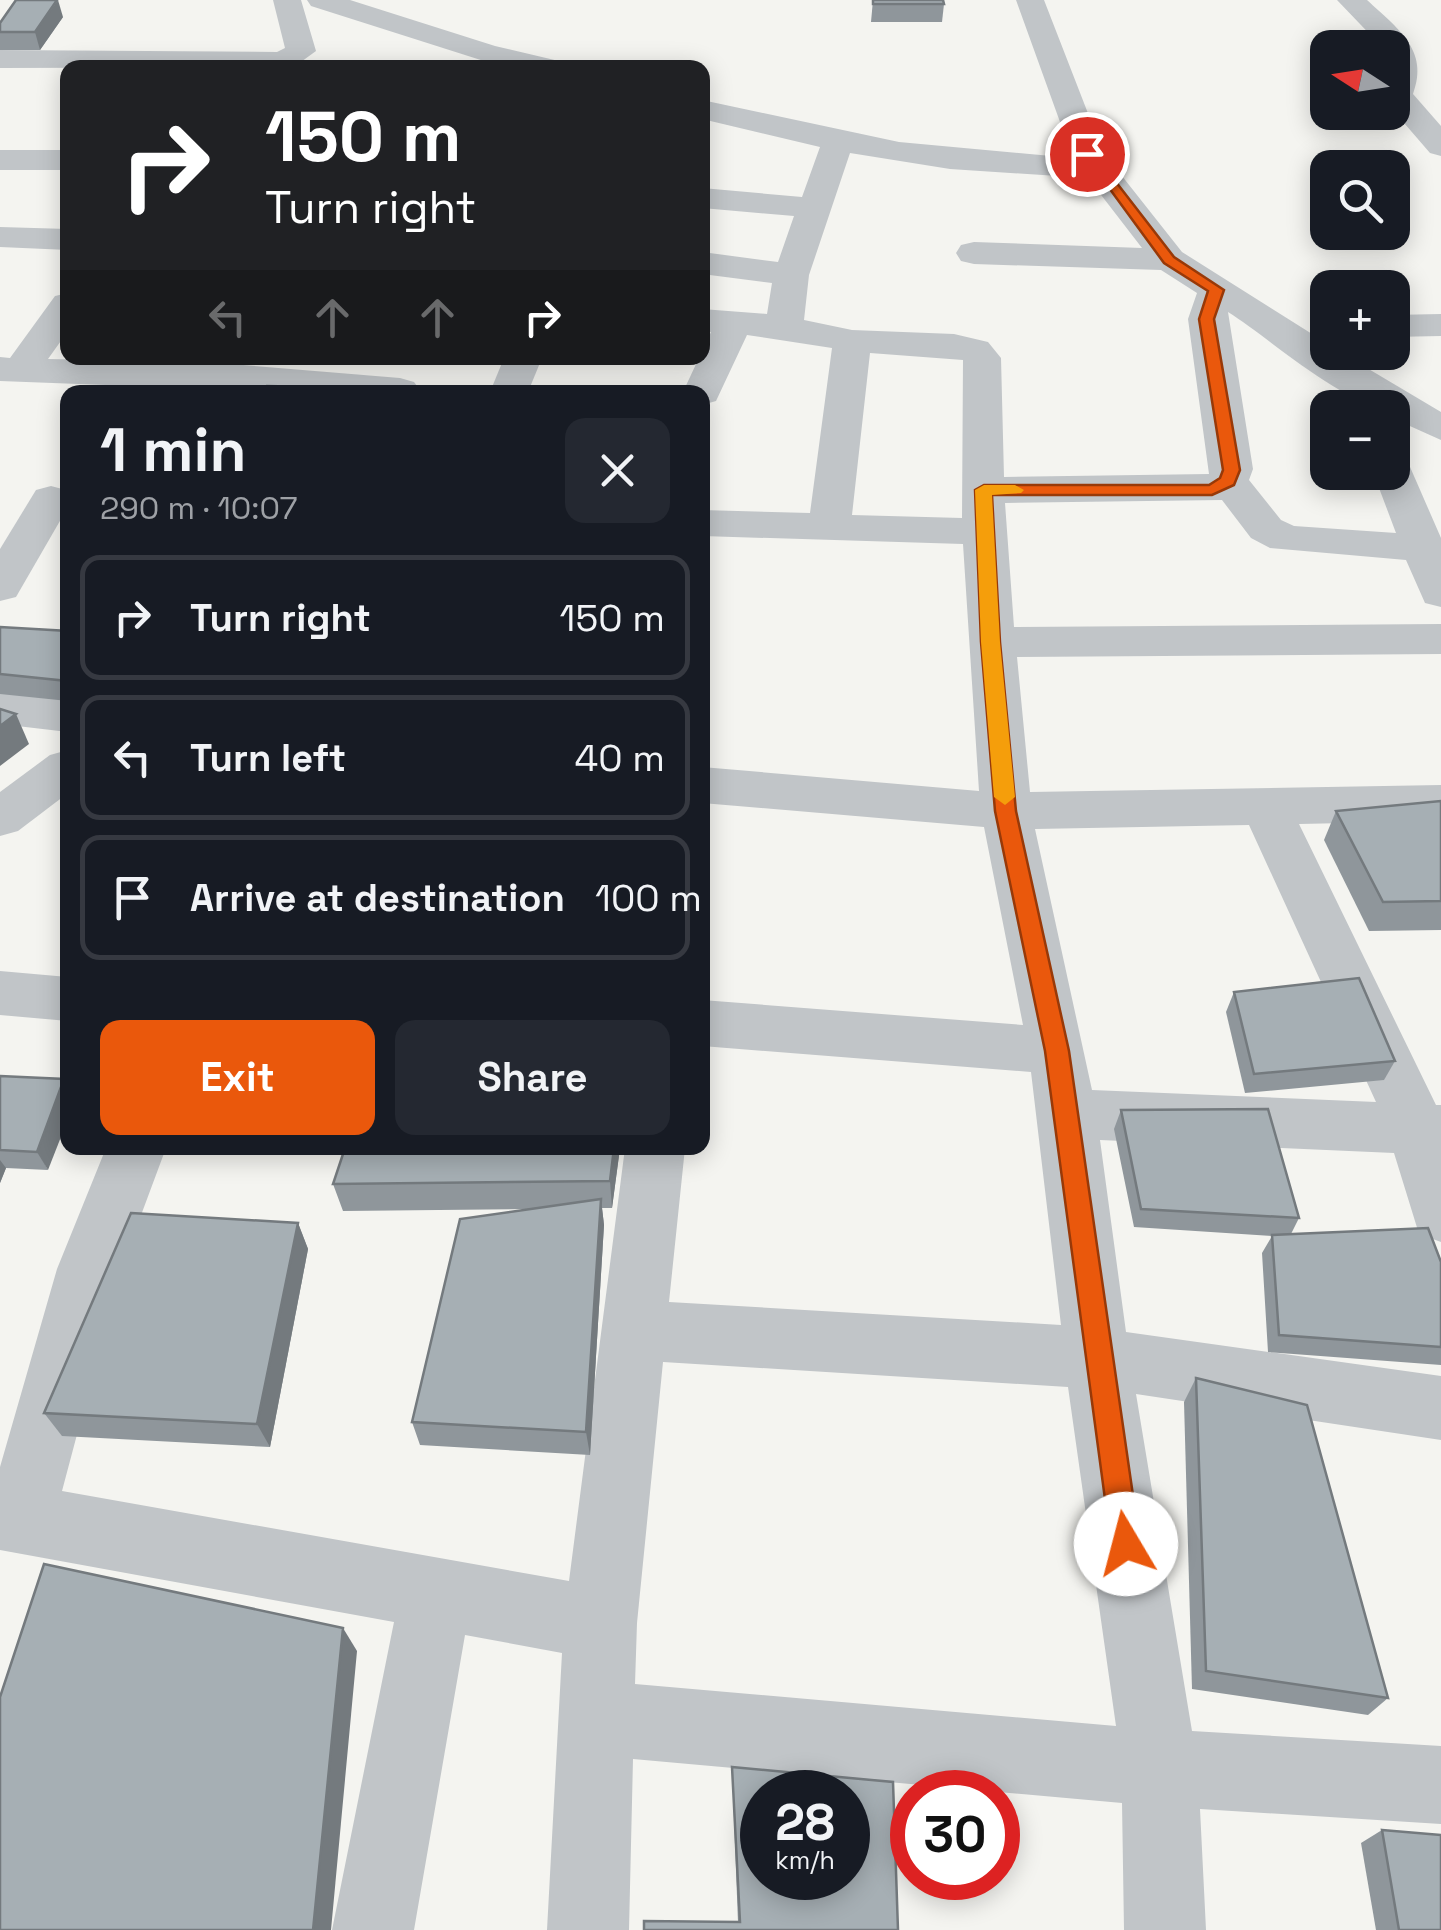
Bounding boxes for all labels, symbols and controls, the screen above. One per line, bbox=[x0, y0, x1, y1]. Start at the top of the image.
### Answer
north arrow bbox=[1310, 30, 1410, 130]
map controls bbox=[1310, 30, 1410, 490]
text: 150 m bbox=[265, 92, 462, 181]
icon: right bbox=[100, 100, 230, 230]
pin bbox=[1045, 112, 1130, 197]
icon: arrive bbox=[1060, 127, 1115, 182]
button: search bbox=[1310, 150, 1410, 250]
text: Turn right bbox=[265, 179, 476, 236]
button: + bbox=[1310, 270, 1410, 370]
icon: left bbox=[200, 290, 255, 345]
icon: ahead bbox=[305, 290, 360, 345]
icon: ahead bbox=[410, 290, 465, 345]
icon: right bbox=[515, 290, 570, 345]
button: − bbox=[1310, 390, 1410, 490]
text: 1 min bbox=[100, 412, 247, 489]
button: close bbox=[565, 418, 670, 523]
text: 290 m · 10:07 bbox=[100, 488, 297, 528]
icon: right bbox=[105, 590, 160, 645]
text: Turn right bbox=[190, 594, 371, 642]
text: 150 m bbox=[560, 594, 665, 642]
icon: left bbox=[105, 730, 160, 785]
text: Turn left bbox=[190, 734, 346, 782]
text: 40 m bbox=[574, 734, 665, 782]
icon: arrive bbox=[105, 870, 160, 925]
text: Arrive at destination bbox=[190, 874, 565, 922]
text: 100 m bbox=[595, 874, 702, 922]
button: Exit bbox=[100, 1020, 375, 1135]
button: Share bbox=[395, 1020, 670, 1135]
position arrow bbox=[1074, 1492, 1178, 1596]
speed limit sign: 30 bbox=[890, 1770, 1020, 1900]
text: 28 bbox=[775, 1791, 835, 1855]
text: km/h bbox=[775, 1844, 835, 1876]

